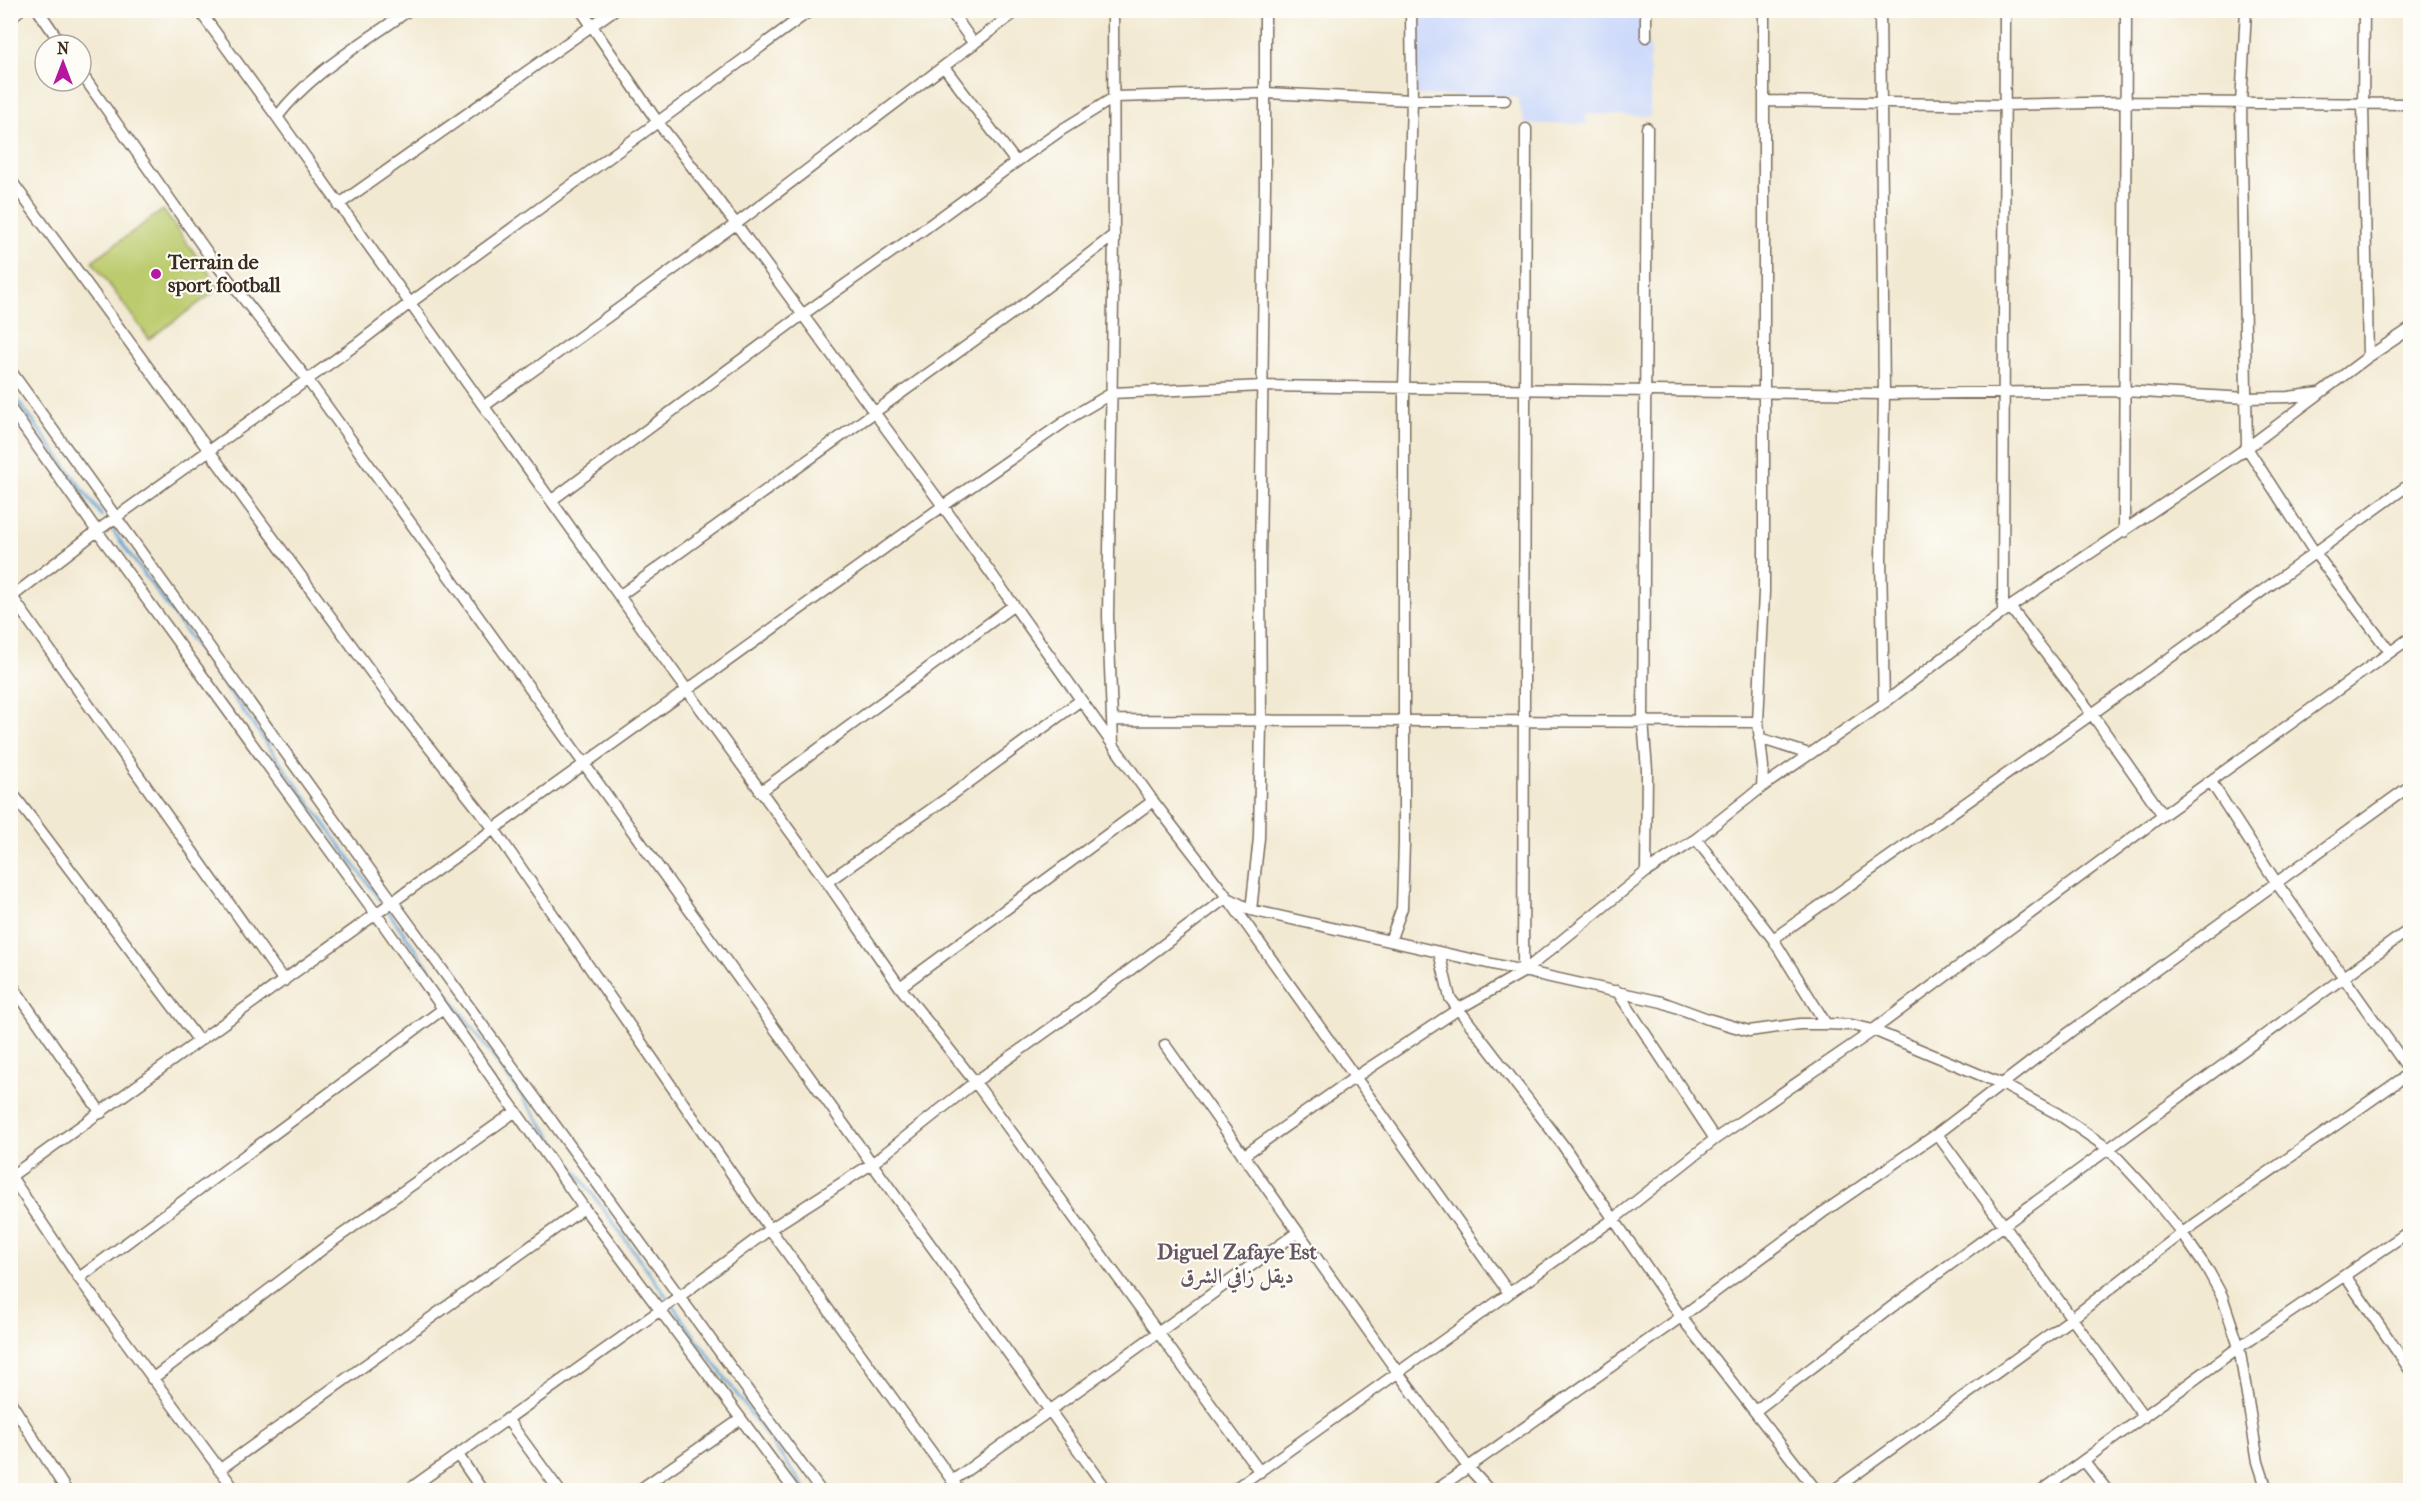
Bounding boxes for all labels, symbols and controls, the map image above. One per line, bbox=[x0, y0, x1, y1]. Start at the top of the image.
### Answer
north arrow bbox=[33, 33, 93, 93]
text: N bbox=[57, 39, 70, 58]
place label: Terrain de sport football bbox=[167, 251, 281, 297]
marker: Terrain de sport football bbox=[149, 267, 163, 281]
district label: Diguel Zafaye Est ديقل زافي الشرق bbox=[1157, 1240, 1318, 1294]

